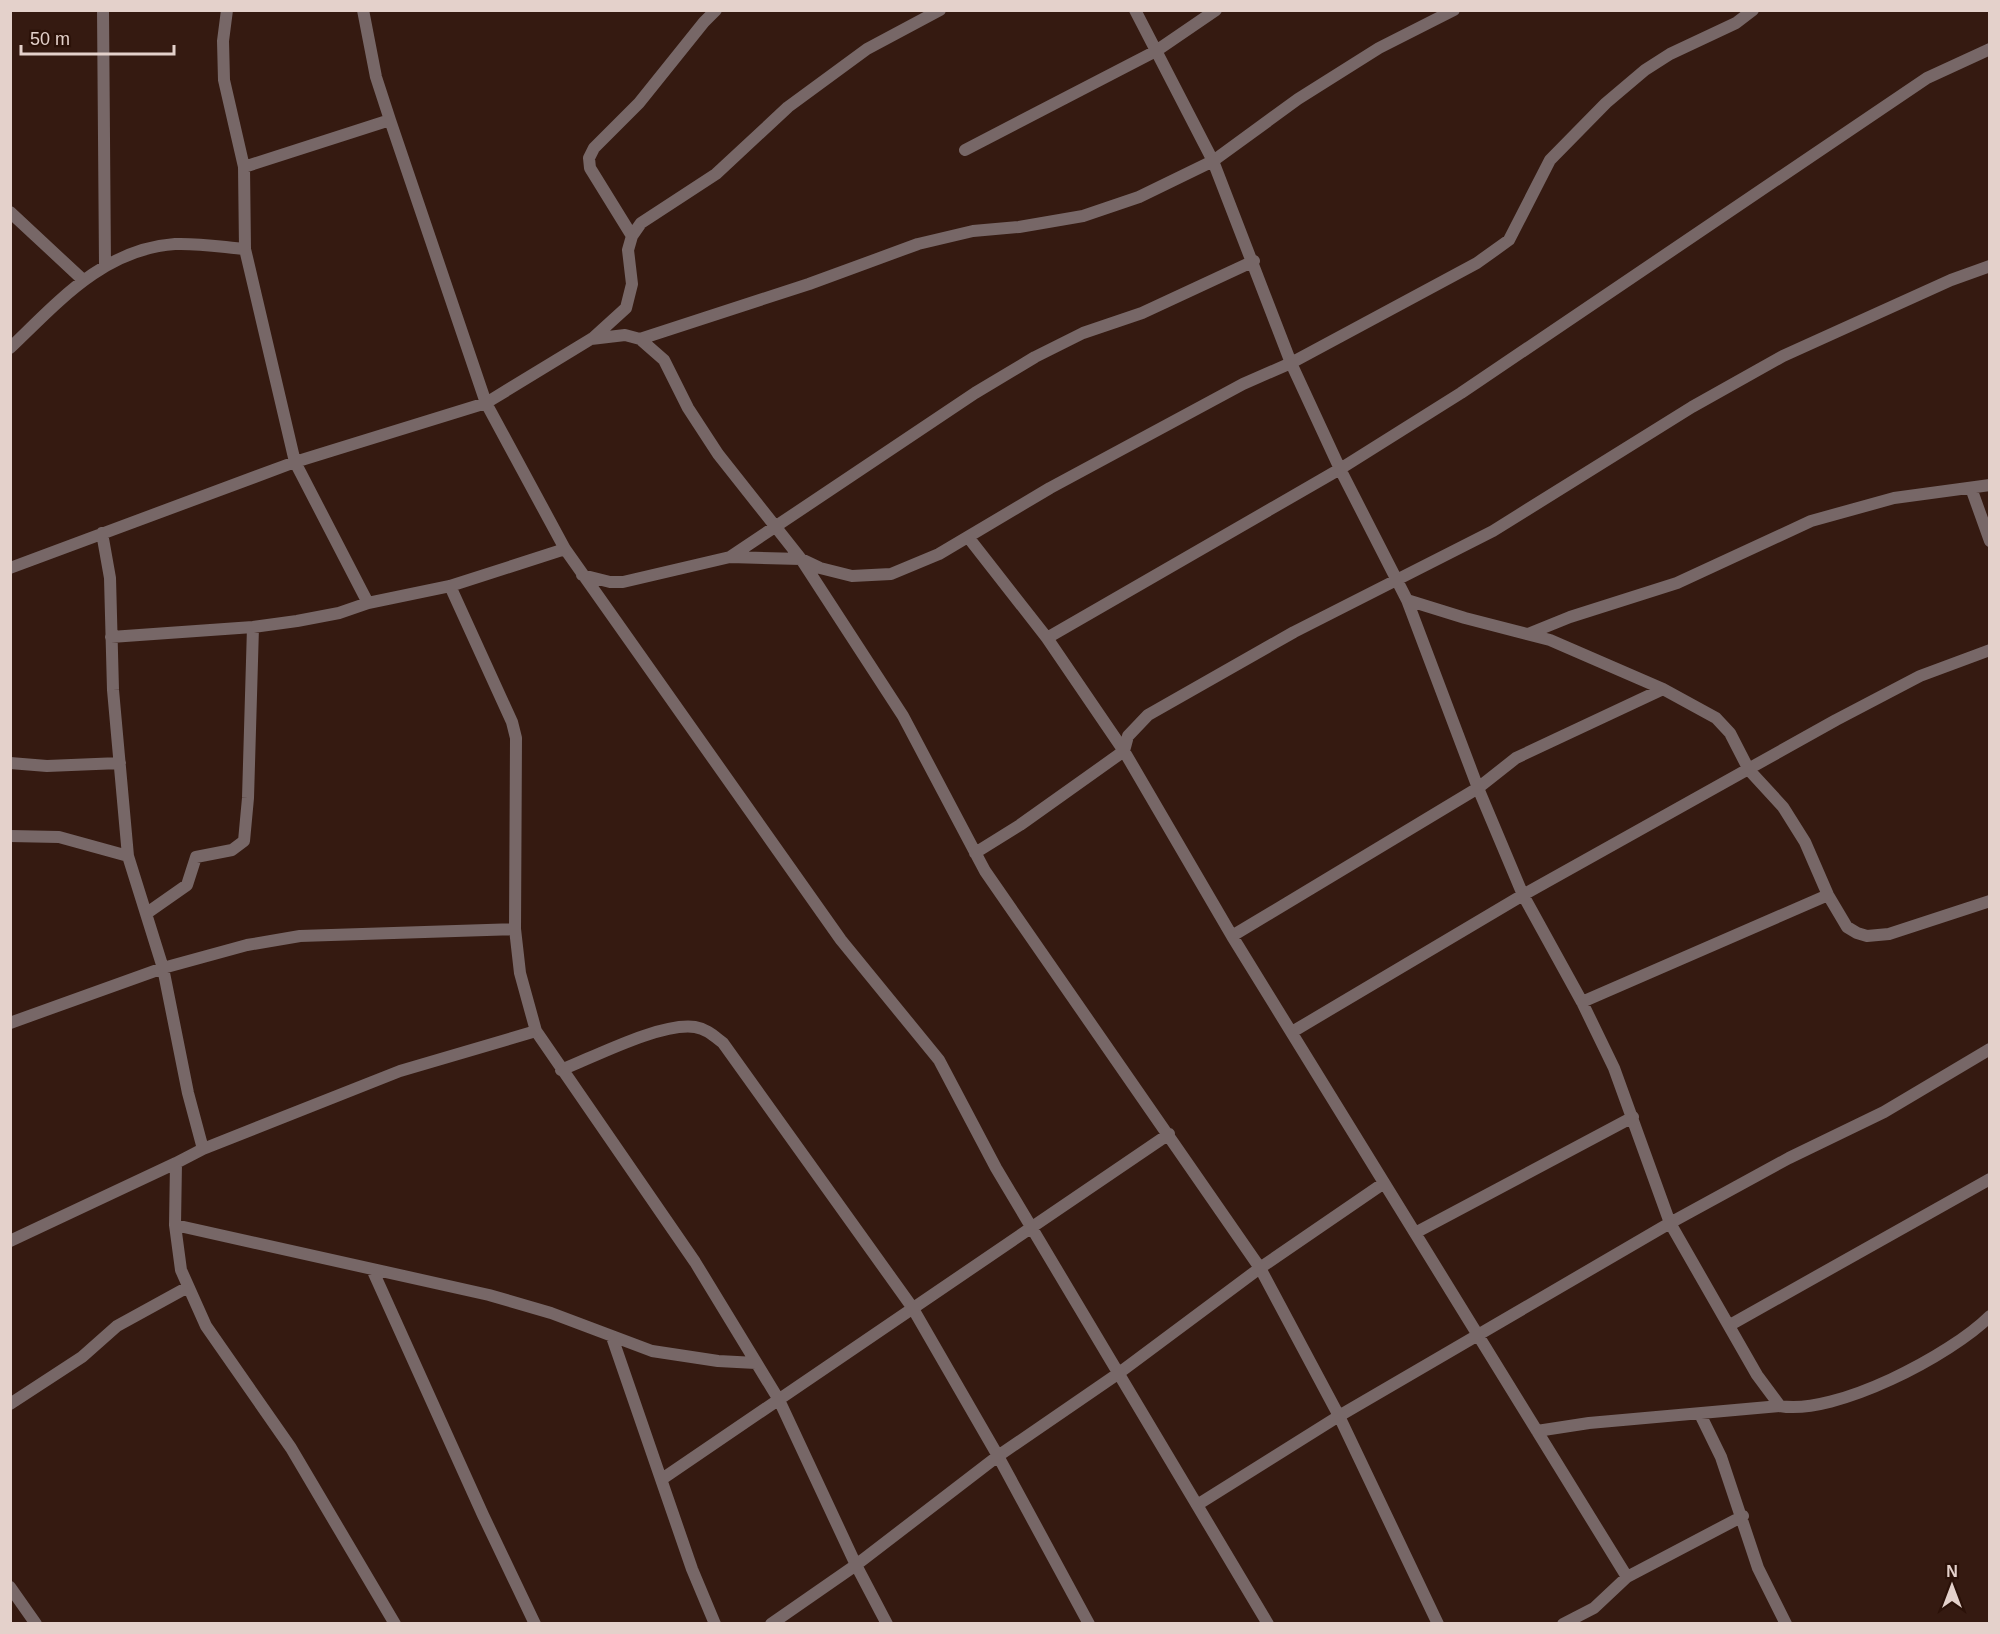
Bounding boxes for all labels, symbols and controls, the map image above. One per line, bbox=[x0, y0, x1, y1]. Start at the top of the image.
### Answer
scale bar bbox=[21, 18, 174, 56]
text: 50 m bbox=[30, 29, 70, 49]
north arrow bbox=[1922, 1556, 1982, 1616]
text: N bbox=[1946, 1563, 1958, 1580]

